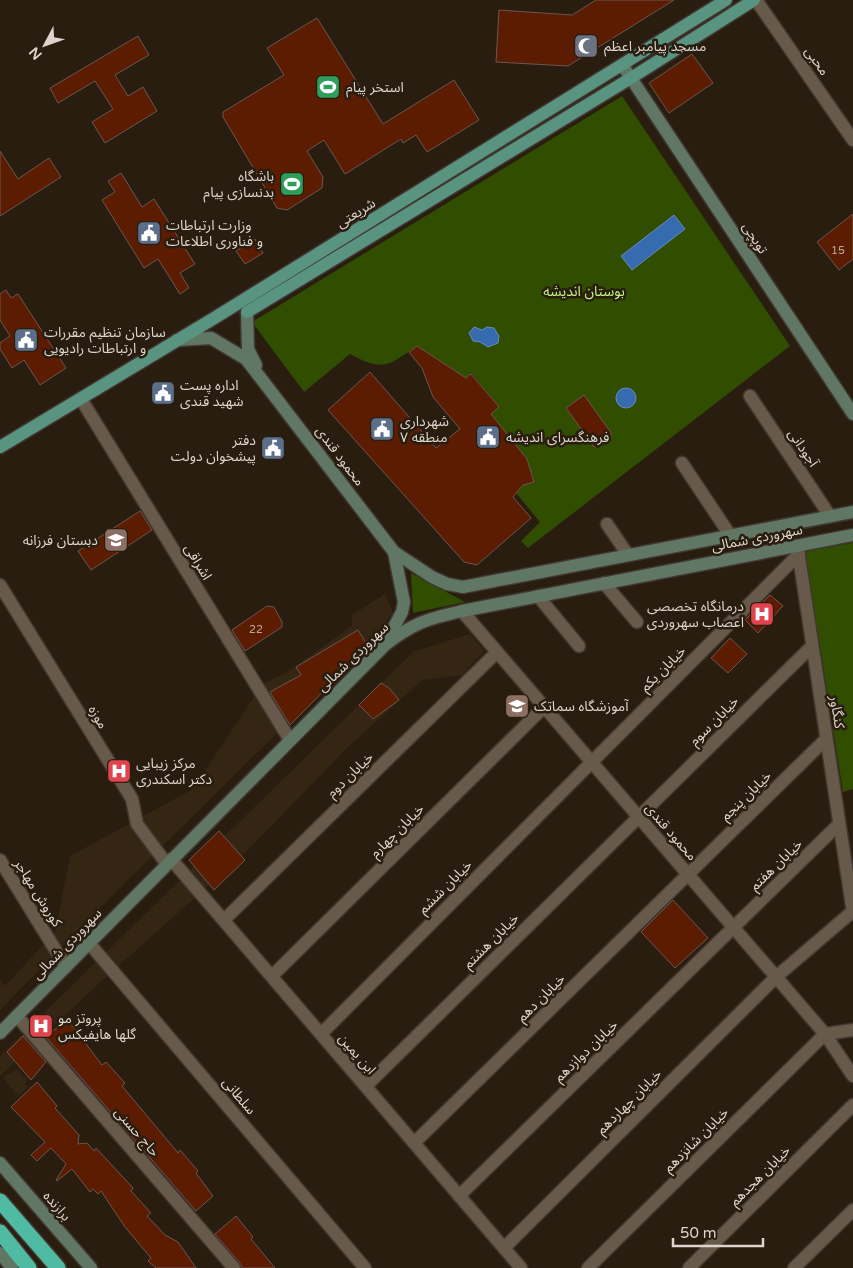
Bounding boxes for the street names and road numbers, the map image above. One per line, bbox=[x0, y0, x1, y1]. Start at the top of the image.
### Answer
street label: محبی bbox=[801, 43, 833, 79]
street label: شریعتی bbox=[333, 194, 379, 232]
street label: توپچی bbox=[738, 219, 771, 258]
street label: محمود قندی bbox=[312, 423, 368, 489]
street label: آجودانی bbox=[784, 426, 822, 471]
street label: سهروردی شمالی bbox=[710, 521, 804, 555]
street label: اشراقی bbox=[181, 541, 215, 583]
street label: سهروردی شمالی bbox=[314, 619, 392, 695]
street label: خیابان یکم bbox=[637, 643, 691, 697]
street label: خیابان سوم bbox=[686, 693, 744, 751]
street label: کنگاور bbox=[826, 693, 848, 730]
street label: موزه bbox=[84, 702, 112, 732]
street label: خیابان دوم bbox=[323, 749, 378, 803]
street label: خیابان پنجم bbox=[717, 768, 776, 826]
street label: خیابان چهارم bbox=[366, 800, 429, 863]
street label: محمود قندی bbox=[641, 800, 701, 864]
street label: خیابان هفتم bbox=[746, 836, 807, 896]
street label: کوروش مهاجر bbox=[10, 855, 66, 930]
street label: خیابان ششم bbox=[414, 856, 477, 919]
street label: سهروردی شمالی bbox=[29, 905, 105, 983]
street label: خیابان هشتم bbox=[460, 910, 524, 974]
street label: خیابان دهم bbox=[513, 970, 570, 1027]
street label: خیابان دوازدهم bbox=[551, 1016, 623, 1087]
street label: ابن یمین bbox=[335, 1030, 379, 1078]
street label: خیابان چهاردهم bbox=[593, 1066, 667, 1140]
street label: سلطانی bbox=[219, 1074, 259, 1118]
street label: حاج حسنی bbox=[109, 1104, 163, 1162]
street label: خیابان شانزدهم bbox=[660, 1104, 734, 1178]
street label: خیابان هجدهم bbox=[726, 1142, 795, 1211]
street label: برازنده bbox=[39, 1188, 75, 1225]

